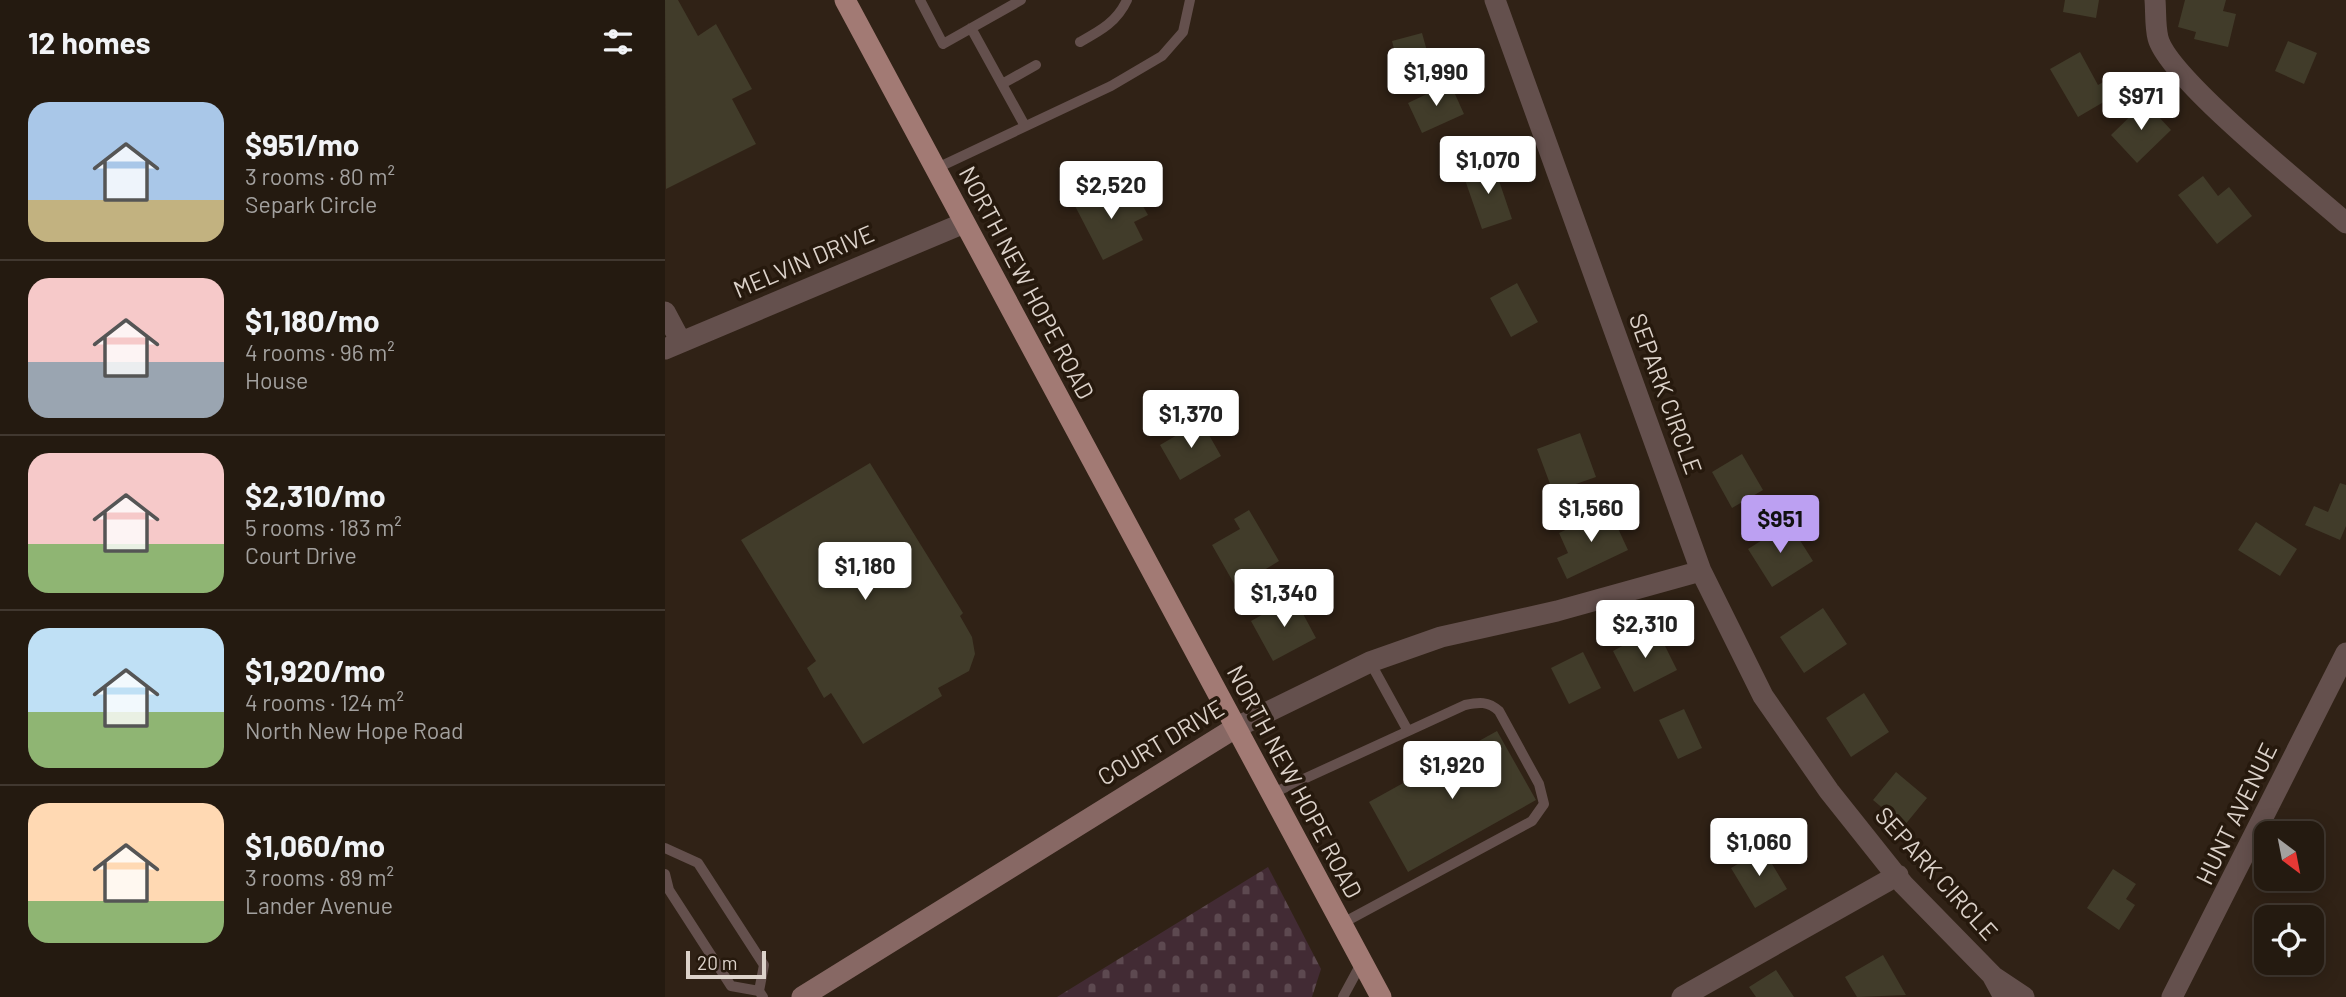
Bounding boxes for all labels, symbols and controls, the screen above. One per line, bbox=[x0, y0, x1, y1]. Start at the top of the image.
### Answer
icon: filters bbox=[599, 23, 637, 61]
text: 12 homes bbox=[28, 24, 151, 60]
pin: $1,990 bbox=[1379, 48, 1493, 108]
text: $1,990 bbox=[1404, 57, 1468, 85]
pin: $971 bbox=[2100, 72, 2182, 132]
text: $971 bbox=[2118, 81, 2164, 109]
text: $951/mo bbox=[245, 126, 360, 162]
icon: home bbox=[84, 130, 168, 214]
pin: $1,070 bbox=[1431, 136, 1545, 196]
text: $1,070 bbox=[1456, 145, 1520, 173]
street label: NORTH NEW HOPE ROAD bbox=[954, 161, 1101, 404]
text: 3 rooms · 80 m² bbox=[245, 162, 395, 190]
pin: $2,520 bbox=[1054, 162, 1168, 221]
text: $2,520 bbox=[1076, 170, 1146, 198]
text: Separk Circle bbox=[245, 190, 377, 218]
street label: MELVIN DRIVE bbox=[729, 218, 878, 303]
text: $1,180/mo bbox=[245, 302, 380, 338]
icon: home bbox=[84, 306, 168, 390]
street label: SEPARK CIRCLE bbox=[1624, 309, 1709, 478]
text: 4 rooms · 96 m² bbox=[245, 338, 395, 366]
text: House bbox=[245, 366, 308, 394]
pin: $1,370 bbox=[1134, 391, 1248, 450]
text: $1,370 bbox=[1159, 399, 1223, 427]
text: $2,310/mo bbox=[245, 477, 386, 513]
icon: home bbox=[84, 481, 168, 565]
pin: $1,560 bbox=[1534, 484, 1648, 544]
text: $1,560 bbox=[1558, 493, 1624, 521]
pin: $951 bbox=[1739, 496, 1821, 555]
text: $951 bbox=[1757, 504, 1803, 532]
text: 5 rooms · 183 m² bbox=[245, 513, 402, 541]
text: Court Drive bbox=[245, 541, 357, 569]
pin: $1,180 bbox=[808, 542, 922, 602]
text: $1,180 bbox=[834, 551, 896, 579]
pin: $1,340 bbox=[1227, 570, 1341, 629]
text: $1,340 bbox=[1251, 578, 1317, 606]
pin: $2,310 bbox=[1588, 600, 1702, 660]
text: $2,310 bbox=[1612, 609, 1678, 637]
text: $1,920/mo bbox=[245, 652, 386, 688]
icon: home bbox=[84, 656, 168, 740]
street label: NORTH NEW HOPE ROAD bbox=[1222, 660, 1369, 903]
text: 4 rooms · 124 m² bbox=[245, 688, 404, 716]
street label: COURT DRIVE bbox=[1092, 693, 1229, 791]
text: North New Hope Road bbox=[245, 716, 464, 744]
street label: HUNT AVENUE bbox=[2189, 738, 2282, 889]
pin: $1,920 bbox=[1395, 742, 1509, 801]
text: $1,920 bbox=[1419, 750, 1485, 778]
street label: SEPARK CIRCLE bbox=[1870, 800, 2004, 946]
pin: $1,060 bbox=[1702, 818, 1816, 878]
north arrow bbox=[2254, 821, 2324, 891]
map controls bbox=[2254, 821, 2324, 975]
text: $1,060/mo bbox=[245, 827, 385, 863]
text: $1,060 bbox=[1726, 827, 1792, 855]
icon: home bbox=[84, 831, 168, 915]
text: 3 rooms · 89 m² bbox=[245, 863, 394, 891]
text: Lander Avenue bbox=[245, 891, 393, 919]
button: locate bbox=[2254, 905, 2324, 975]
scale bar bbox=[686, 948, 767, 980]
text: 20 m bbox=[697, 951, 737, 974]

